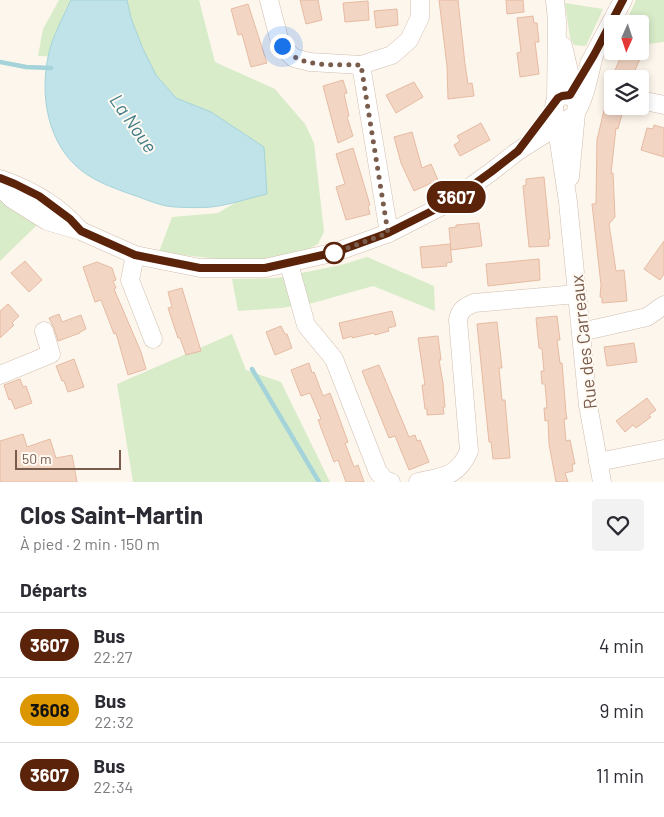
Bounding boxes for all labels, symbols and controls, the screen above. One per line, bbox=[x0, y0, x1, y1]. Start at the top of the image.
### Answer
north arrow bbox=[604, 15, 649, 60]
map controls bbox=[604, 15, 649, 115]
your location bbox=[270, 34, 295, 59]
button: layers bbox=[604, 70, 649, 115]
water label: La Noue bbox=[106, 89, 163, 157]
line badge: 3607 bbox=[421, 181, 491, 213]
text: 3607 bbox=[437, 186, 475, 208]
unlabelled marker bbox=[323, 242, 345, 264]
street label: Rue des Carreaux bbox=[565, 273, 601, 410]
scale bar bbox=[15, 447, 121, 470]
text: 50 m bbox=[22, 450, 51, 467]
button: heart bbox=[592, 499, 644, 551]
text: Clos Saint-Martin bbox=[20, 500, 203, 529]
text: À pied · 2 min · 150 m bbox=[20, 534, 160, 553]
text: Départs bbox=[20, 578, 87, 601]
text: Bus bbox=[94, 624, 125, 647]
text: 3607 bbox=[30, 634, 69, 656]
text: 4 min bbox=[599, 634, 644, 657]
text: 22:27 bbox=[94, 647, 132, 666]
text: Bus bbox=[94, 689, 126, 712]
text: 3608 bbox=[30, 699, 69, 721]
text: 9 min bbox=[600, 699, 644, 722]
text: 22:32 bbox=[94, 712, 134, 731]
text: Bus bbox=[94, 754, 125, 777]
text: 3607 bbox=[30, 764, 69, 786]
text: 11 min bbox=[596, 764, 644, 787]
text: 22:34 bbox=[94, 777, 133, 796]

